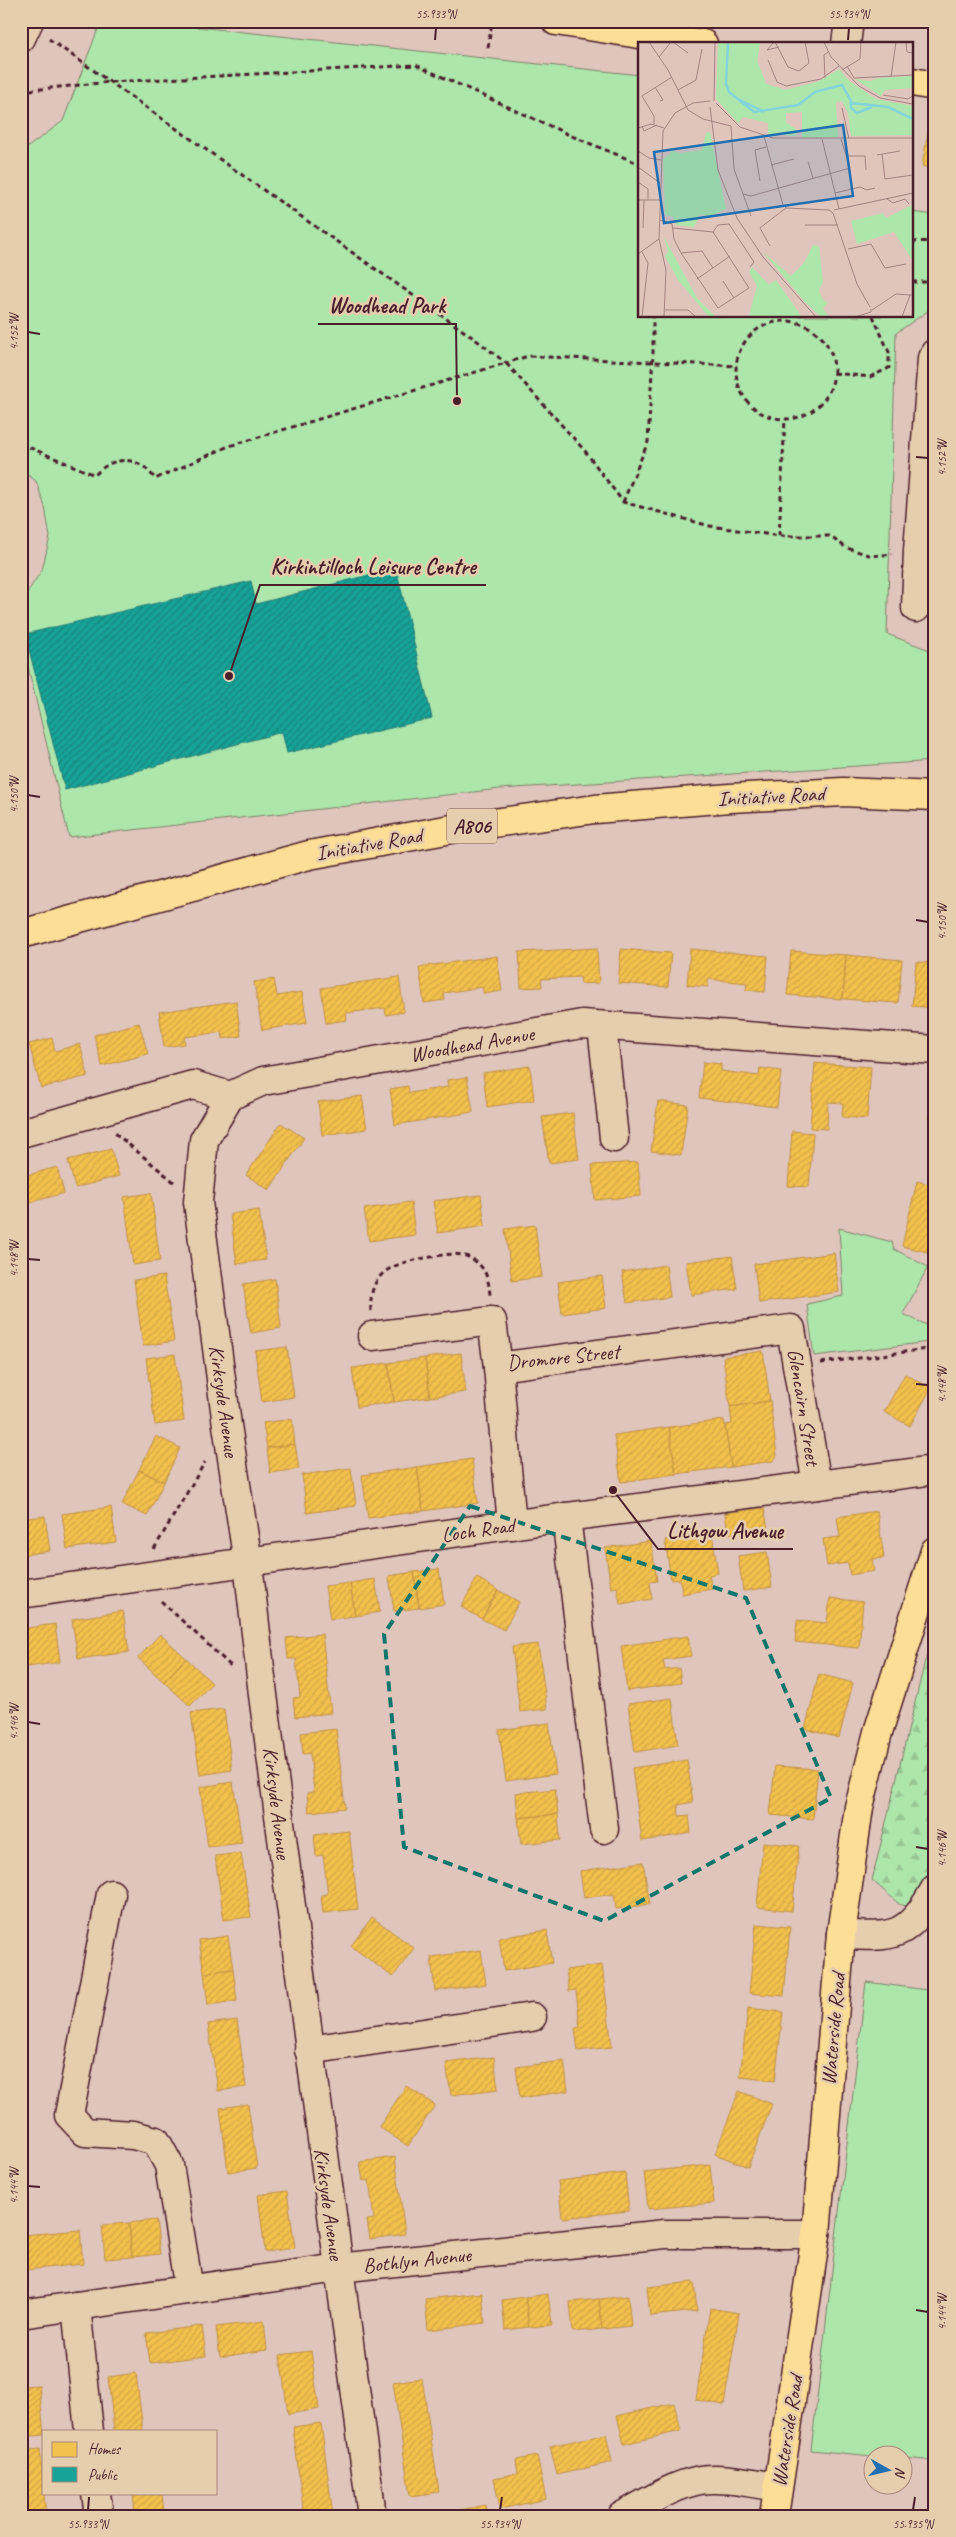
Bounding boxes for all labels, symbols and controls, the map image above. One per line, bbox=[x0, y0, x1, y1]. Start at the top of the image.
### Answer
text: 55.933°N bbox=[416, 6, 458, 22]
text: 55.934°N bbox=[829, 6, 871, 22]
inset map bbox=[638, 42, 914, 318]
callout: Woodhead Park bbox=[318, 287, 456, 324]
text: Woodhead Park bbox=[329, 292, 447, 320]
text: 4.152°W bbox=[6, 312, 22, 350]
text: 4.152°W bbox=[934, 438, 950, 476]
callout: Kirkintilloch Leisure Centre bbox=[260, 548, 486, 585]
text: Kirkintilloch Leisure Centre bbox=[270, 553, 478, 581]
text: 4.150°W bbox=[6, 775, 22, 813]
street label: Initiative Road bbox=[717, 780, 829, 812]
road number: A806 bbox=[447, 808, 497, 844]
street label: Initiative Road bbox=[314, 821, 428, 866]
text: 4.150°W bbox=[934, 902, 950, 940]
street label: Woodhead Avenue bbox=[408, 1020, 538, 1068]
text: 4.148°W bbox=[6, 1239, 22, 1277]
street label: Dromore Street bbox=[506, 1338, 623, 1376]
street label: Kirksyde Avenue bbox=[203, 1344, 245, 1460]
street label: Glencairn Street bbox=[782, 1347, 826, 1469]
text: 4.148°W bbox=[934, 1365, 950, 1403]
street label: Loch Road bbox=[440, 1512, 519, 1548]
callout: Lithgow Avenue bbox=[658, 1512, 793, 1549]
text: Lithgow Avenue bbox=[667, 1517, 784, 1545]
text: 4.146°W bbox=[6, 1702, 22, 1740]
street label: Kirksyde Avenue bbox=[257, 1746, 297, 1862]
text: 4.146°W bbox=[934, 1829, 950, 1867]
street label: Waterside Road bbox=[815, 1968, 851, 2086]
street label: Kirksyde Avenue bbox=[308, 2147, 350, 2263]
text: 4.144°W bbox=[6, 2166, 22, 2204]
street label: Bothlyn Avenue bbox=[362, 2241, 473, 2279]
text: 4.144°W bbox=[934, 2292, 950, 2330]
street label: Waterside Road bbox=[765, 2370, 809, 2488]
legend bbox=[42, 2430, 218, 2494]
text: Homes bbox=[88, 2440, 122, 2459]
north arrow bbox=[864, 2444, 914, 2494]
text: Public bbox=[88, 2466, 118, 2485]
text: N bbox=[891, 2466, 909, 2480]
text: 55.933°N bbox=[68, 2516, 110, 2532]
text: 55.934°N bbox=[480, 2516, 522, 2532]
text: 55.935°N bbox=[893, 2516, 935, 2532]

